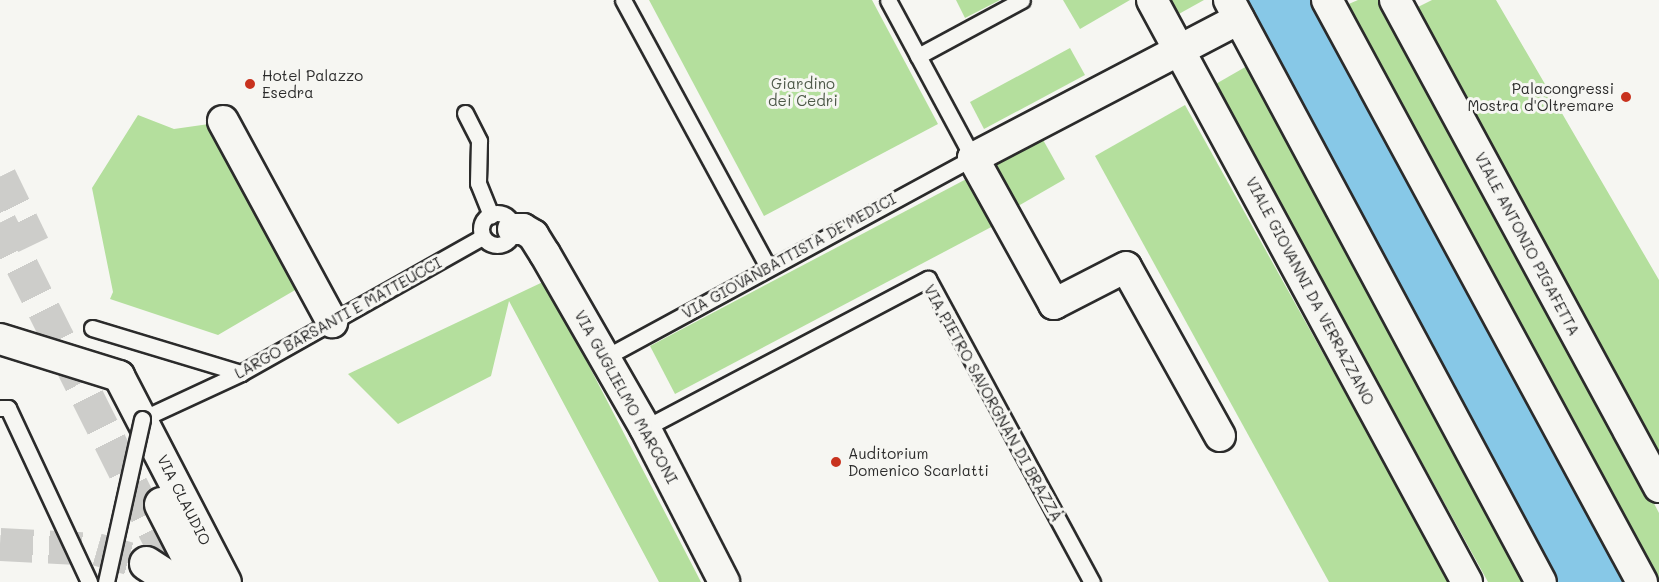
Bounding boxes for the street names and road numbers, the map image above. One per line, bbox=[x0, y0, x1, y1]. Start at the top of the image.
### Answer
street label: VIALE ANTONIO PIGAFETTA bbox=[1471, 149, 1583, 339]
street label: VIALE GIOVANNI DA VERRAZZANO bbox=[1242, 174, 1378, 408]
street label: VIA GIOVANBATTISTA DE'MEDICI bbox=[679, 190, 899, 322]
street label: LARGO BARSANTI E MATTEUCCI bbox=[231, 253, 445, 383]
street label: VIA PIETRO SAVORGNAN DI BRAZZÀ bbox=[920, 281, 1066, 525]
street label: VIA GUGLIELMO MARCONI bbox=[571, 307, 681, 487]
street label: VIA CLAUDIO bbox=[153, 452, 215, 548]

